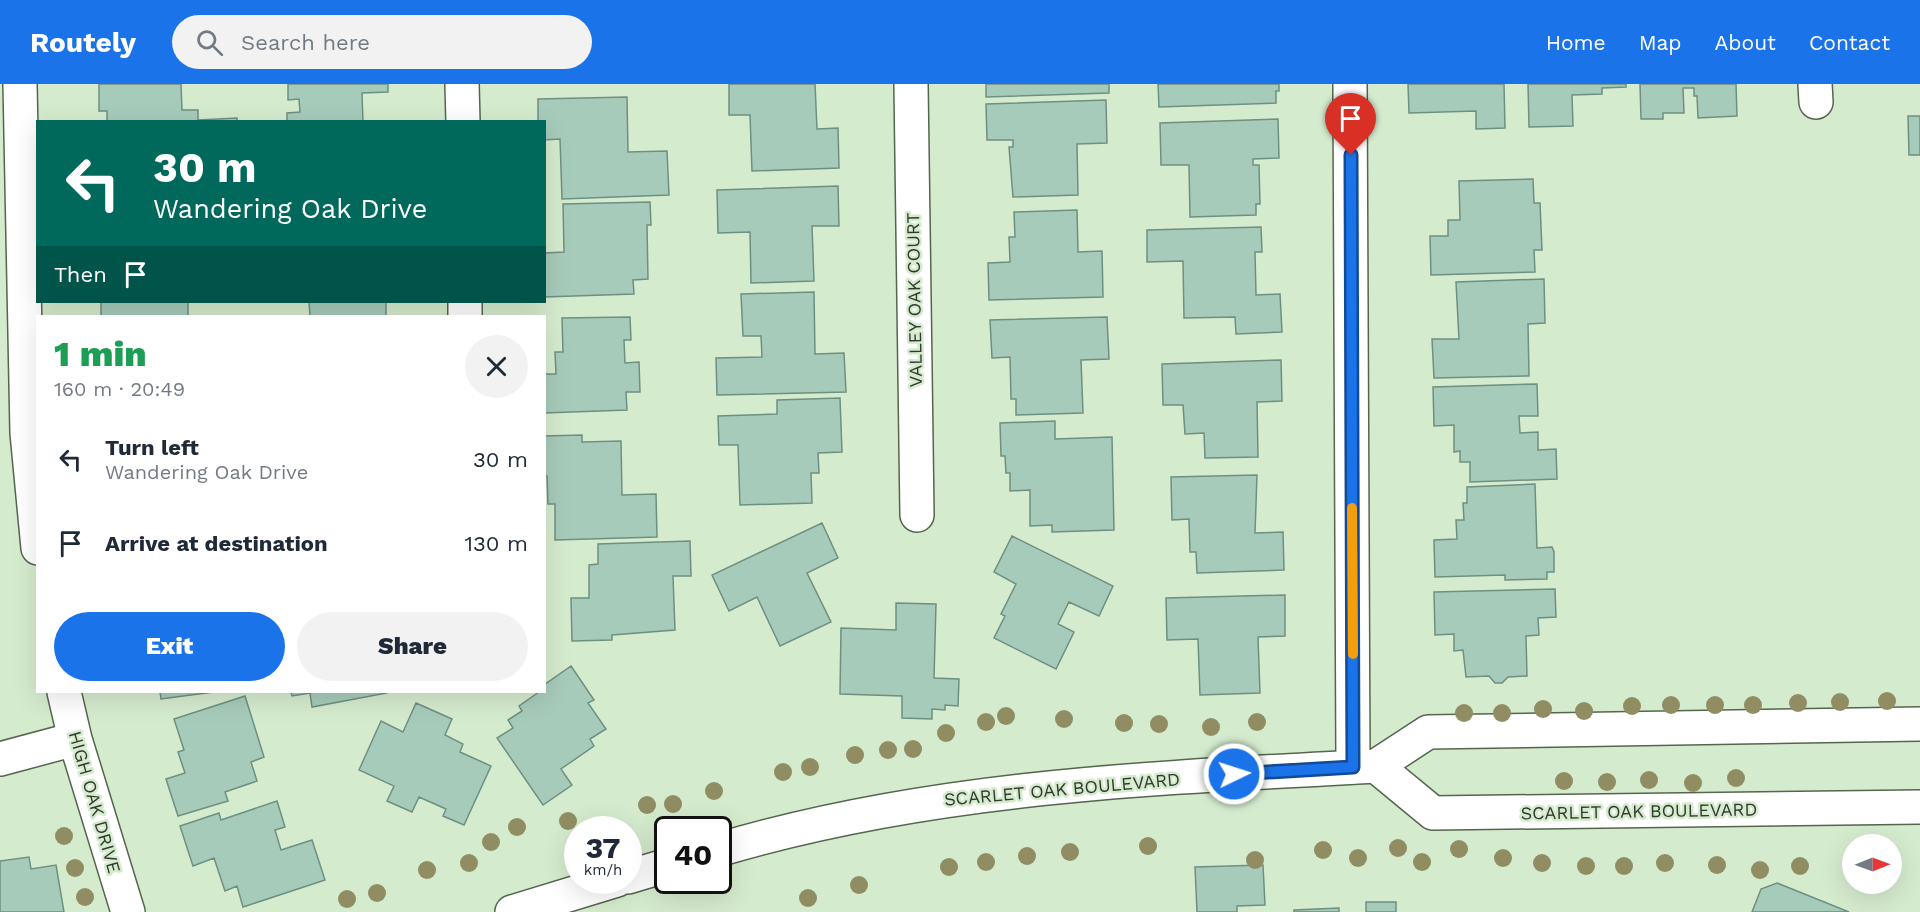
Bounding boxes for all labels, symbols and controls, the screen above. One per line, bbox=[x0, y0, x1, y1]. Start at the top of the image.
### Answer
search box bbox=[172, 15, 592, 69]
text: Routely bbox=[30, 26, 136, 59]
icon: search bbox=[193, 26, 226, 59]
text: Search here bbox=[241, 30, 370, 55]
text: Home bbox=[1546, 30, 1606, 55]
text: Map bbox=[1639, 30, 1682, 55]
text: About bbox=[1715, 30, 1776, 55]
text: Contact bbox=[1809, 30, 1890, 55]
pin bbox=[1325, 93, 1376, 155]
icon: arrive bbox=[1334, 102, 1367, 135]
text: 30 m bbox=[153, 143, 257, 192]
icon: left bbox=[54, 144, 132, 222]
text: Wandering Oak Drive bbox=[153, 193, 427, 225]
street label: VALLEY OAK COURT bbox=[902, 212, 926, 388]
icon: arrive bbox=[119, 258, 152, 291]
text: Then bbox=[54, 262, 107, 287]
text: 1 min bbox=[54, 333, 147, 375]
button: close bbox=[465, 335, 528, 398]
text: 160 m · 20:49 bbox=[54, 377, 185, 401]
text: Turn left bbox=[105, 435, 199, 460]
icon: left bbox=[54, 443, 87, 476]
text: 30 m bbox=[473, 447, 528, 472]
text: Wandering Oak Drive bbox=[105, 460, 308, 484]
icon: arrive bbox=[54, 527, 87, 560]
text: Arrive at destination bbox=[105, 531, 328, 556]
text: 130 m bbox=[464, 531, 528, 556]
button: Exit bbox=[54, 612, 285, 681]
button: Share bbox=[297, 612, 528, 681]
street label: HIGH OAK DRIVE bbox=[65, 728, 125, 876]
position arrow bbox=[1202, 742, 1266, 806]
street label: SCARLET OAK BOULEVARD bbox=[943, 768, 1181, 810]
street label: SCARLET OAK BOULEVARD bbox=[1520, 798, 1758, 824]
speed limit sign: 40 bbox=[654, 816, 732, 894]
text: 37 bbox=[585, 830, 621, 865]
north arrow bbox=[1842, 834, 1902, 894]
map controls bbox=[1842, 834, 1902, 894]
text: km/h bbox=[584, 861, 622, 879]

